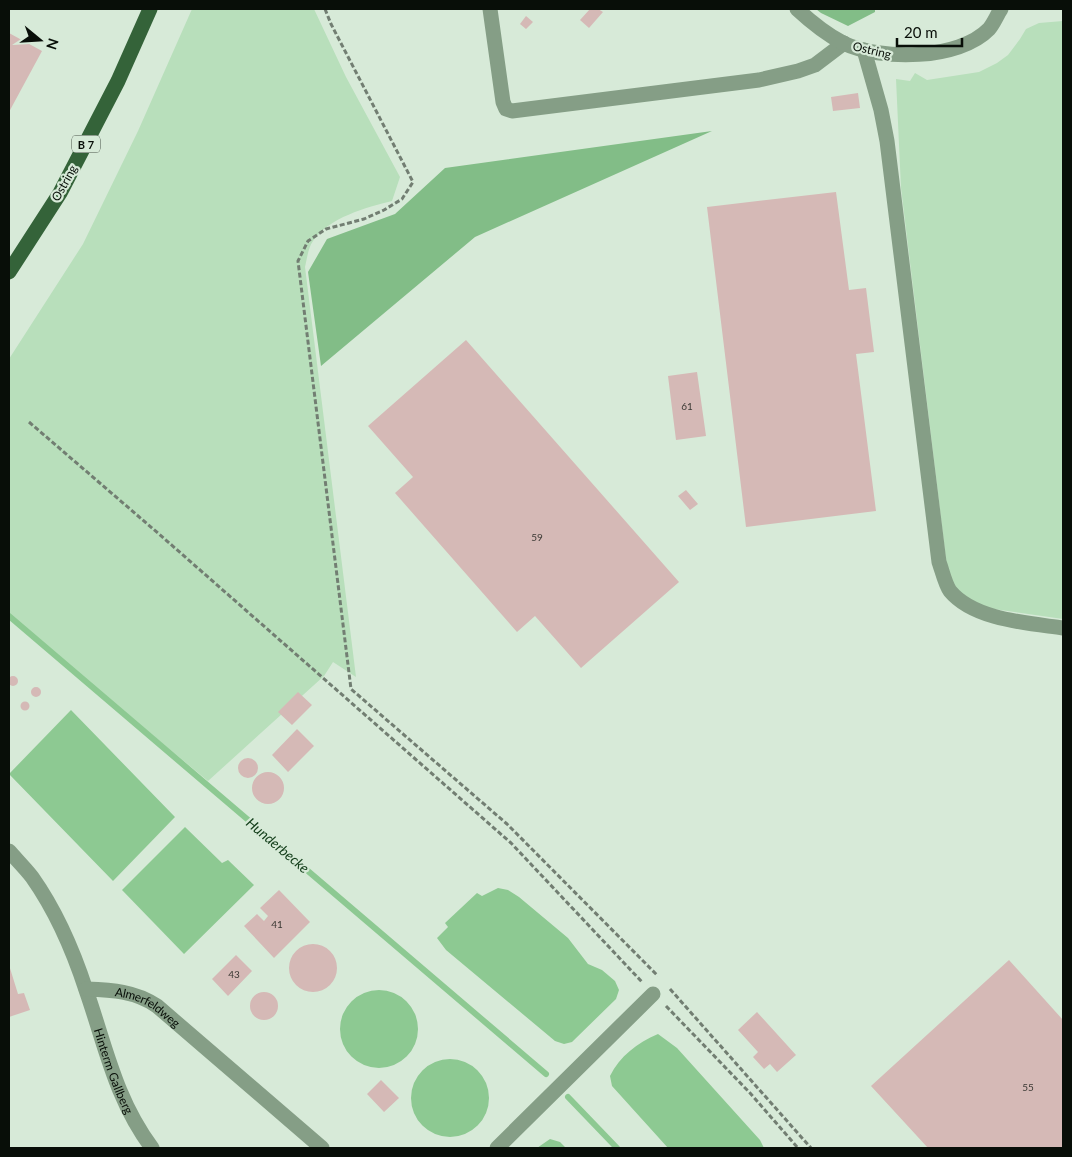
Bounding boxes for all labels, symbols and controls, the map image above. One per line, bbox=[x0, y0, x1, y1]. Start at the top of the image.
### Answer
north arrow bbox=[15, 15, 65, 65]
scale bar bbox=[897, 15, 962, 47]
text: 20 m bbox=[904, 23, 938, 41]
text: N bbox=[43, 36, 63, 52]
street label: Ostring bbox=[851, 38, 893, 62]
road number: B 7 bbox=[72, 136, 100, 152]
street label: Ostring bbox=[48, 162, 80, 204]
house number: 61 bbox=[681, 400, 693, 412]
house number: 59 bbox=[531, 531, 543, 543]
water label: Hunderbecke bbox=[243, 814, 313, 876]
house number: 41 bbox=[271, 918, 283, 930]
house number: 43 bbox=[228, 968, 240, 980]
street label: Almerfeldweg bbox=[114, 984, 184, 1030]
street label: Hinterm Gallberg bbox=[91, 1026, 137, 1116]
house number: 55 bbox=[1022, 1081, 1034, 1093]

